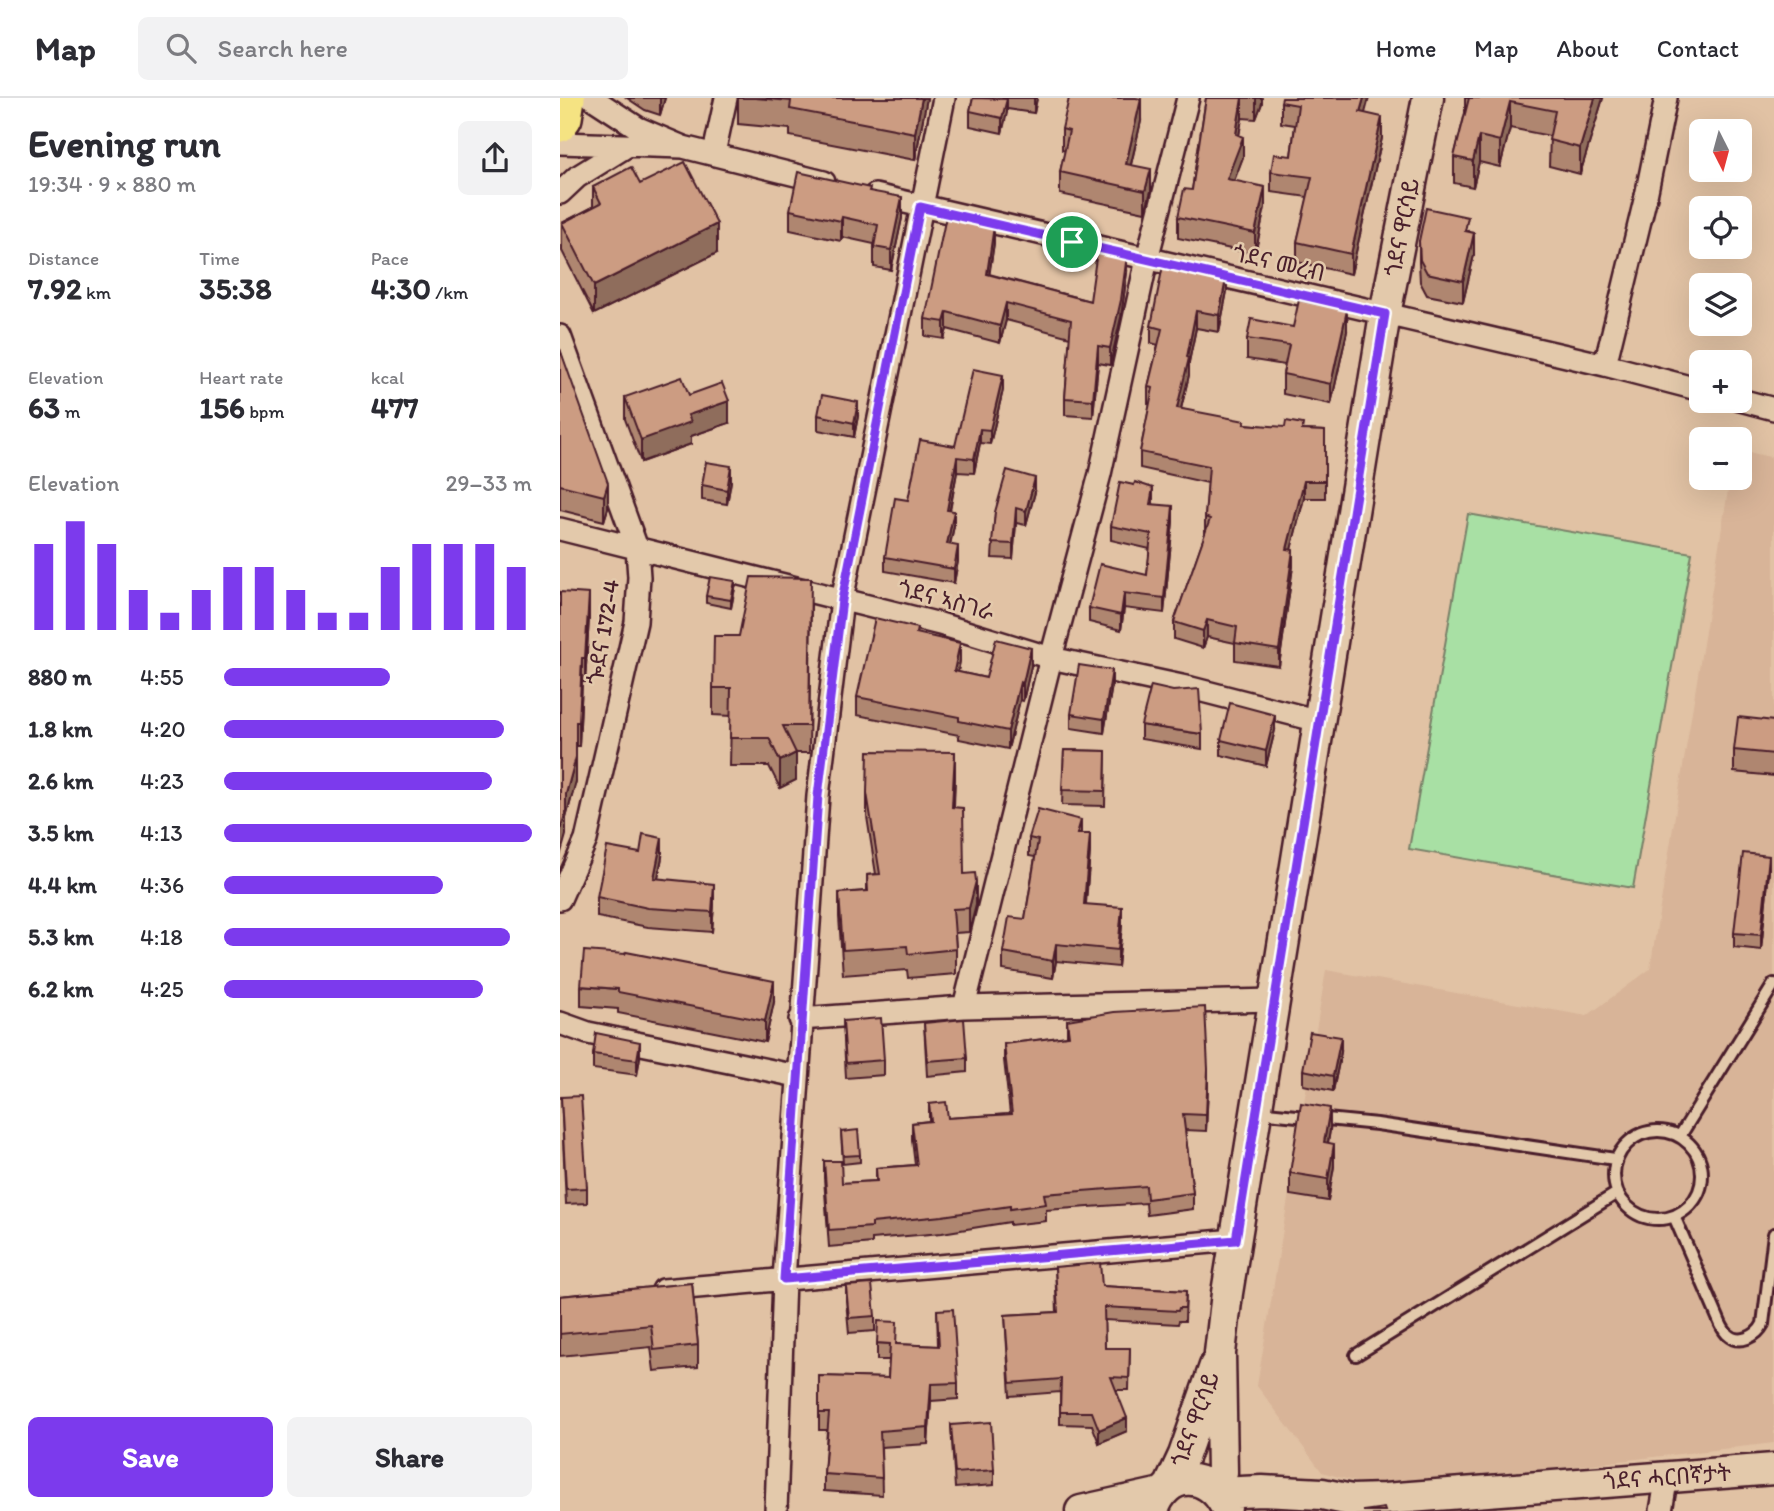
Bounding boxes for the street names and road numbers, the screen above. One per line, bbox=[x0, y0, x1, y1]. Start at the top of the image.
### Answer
street label: ጎደና ዋርሳይ bbox=[1379, 175, 1425, 279]
street label: ጎደና መረብ bbox=[1230, 239, 1328, 287]
street label: ጎደና ኣስገራ bbox=[895, 574, 997, 626]
street label: ጐደና 172-4 bbox=[581, 577, 625, 687]
street label: ጎደና ዋርሳይ bbox=[1165, 1367, 1225, 1471]
street label: ጎደና ሓርበኛታት bbox=[1602, 1459, 1732, 1495]

